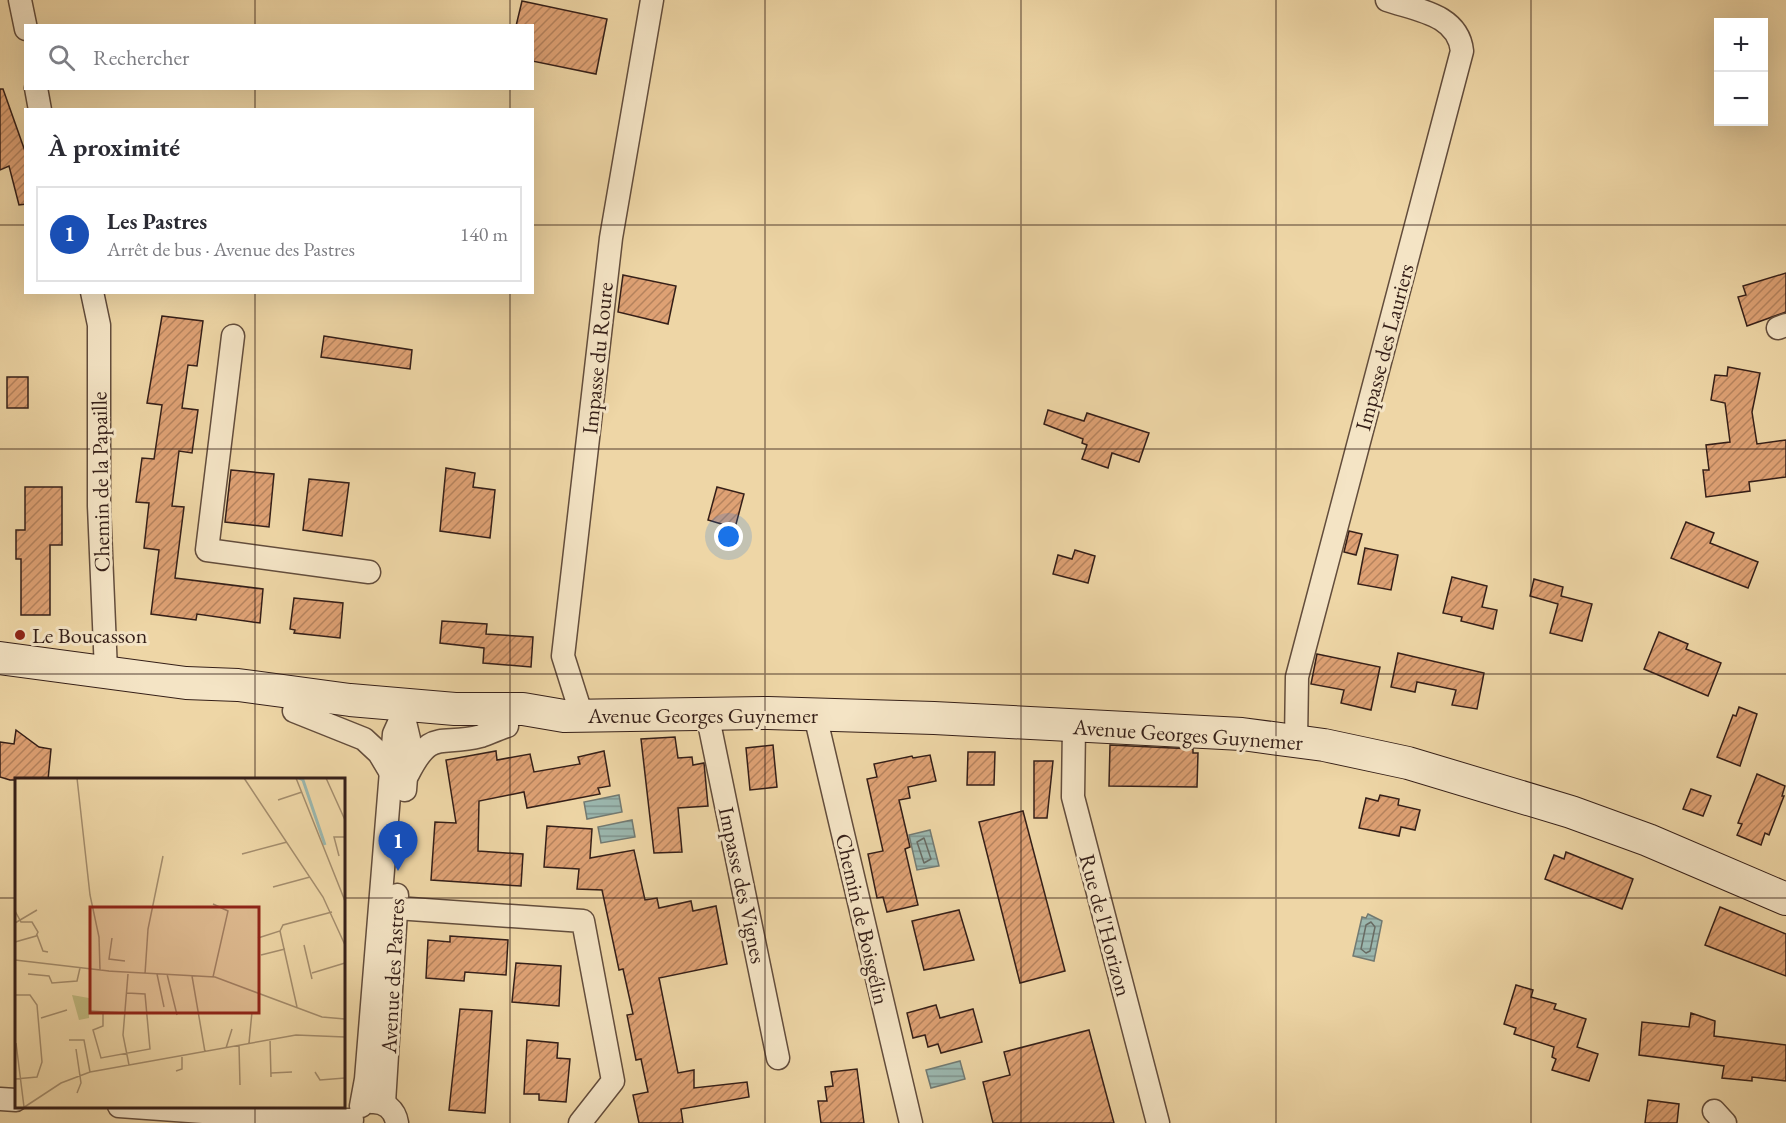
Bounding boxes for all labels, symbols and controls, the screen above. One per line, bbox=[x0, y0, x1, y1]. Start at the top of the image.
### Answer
map controls bbox=[1714, 18, 1768, 126]
button: + bbox=[1714, 18, 1768, 72]
search box bbox=[24, 24, 534, 90]
icon: search bbox=[45, 41, 78, 74]
text: Rechercher bbox=[93, 43, 189, 72]
button: − bbox=[1714, 72, 1768, 126]
text: À proximité bbox=[48, 130, 180, 164]
text: Les Pastres bbox=[107, 207, 207, 236]
text: 1 bbox=[64, 221, 75, 247]
text: 140 m bbox=[460, 221, 508, 247]
text: Arrêt de bus · Avenue des Pastres bbox=[107, 236, 355, 262]
street label: Impasse des Lauriers bbox=[1348, 260, 1421, 434]
street label: Impasse du Roure bbox=[575, 280, 620, 436]
street label: Chemin de la Papaille bbox=[84, 391, 117, 573]
your location bbox=[714, 522, 743, 551]
place label: Le Boucasson bbox=[32, 621, 148, 650]
marker: Le Boucasson bbox=[13, 628, 27, 642]
street label: Avenue Georges Guynemer bbox=[587, 701, 819, 730]
street label: Avenue Georges Guynemer bbox=[1071, 712, 1305, 757]
inset map bbox=[15, 778, 345, 1108]
street label: Impasse des Vignes bbox=[712, 804, 773, 966]
pin: 1 bbox=[378, 822, 418, 871]
street label: Chemin de Boisgélin bbox=[829, 831, 896, 1008]
street label: Rue de l'Horizon bbox=[1073, 851, 1139, 1000]
street label: Avenue des Pastres bbox=[374, 898, 411, 1055]

